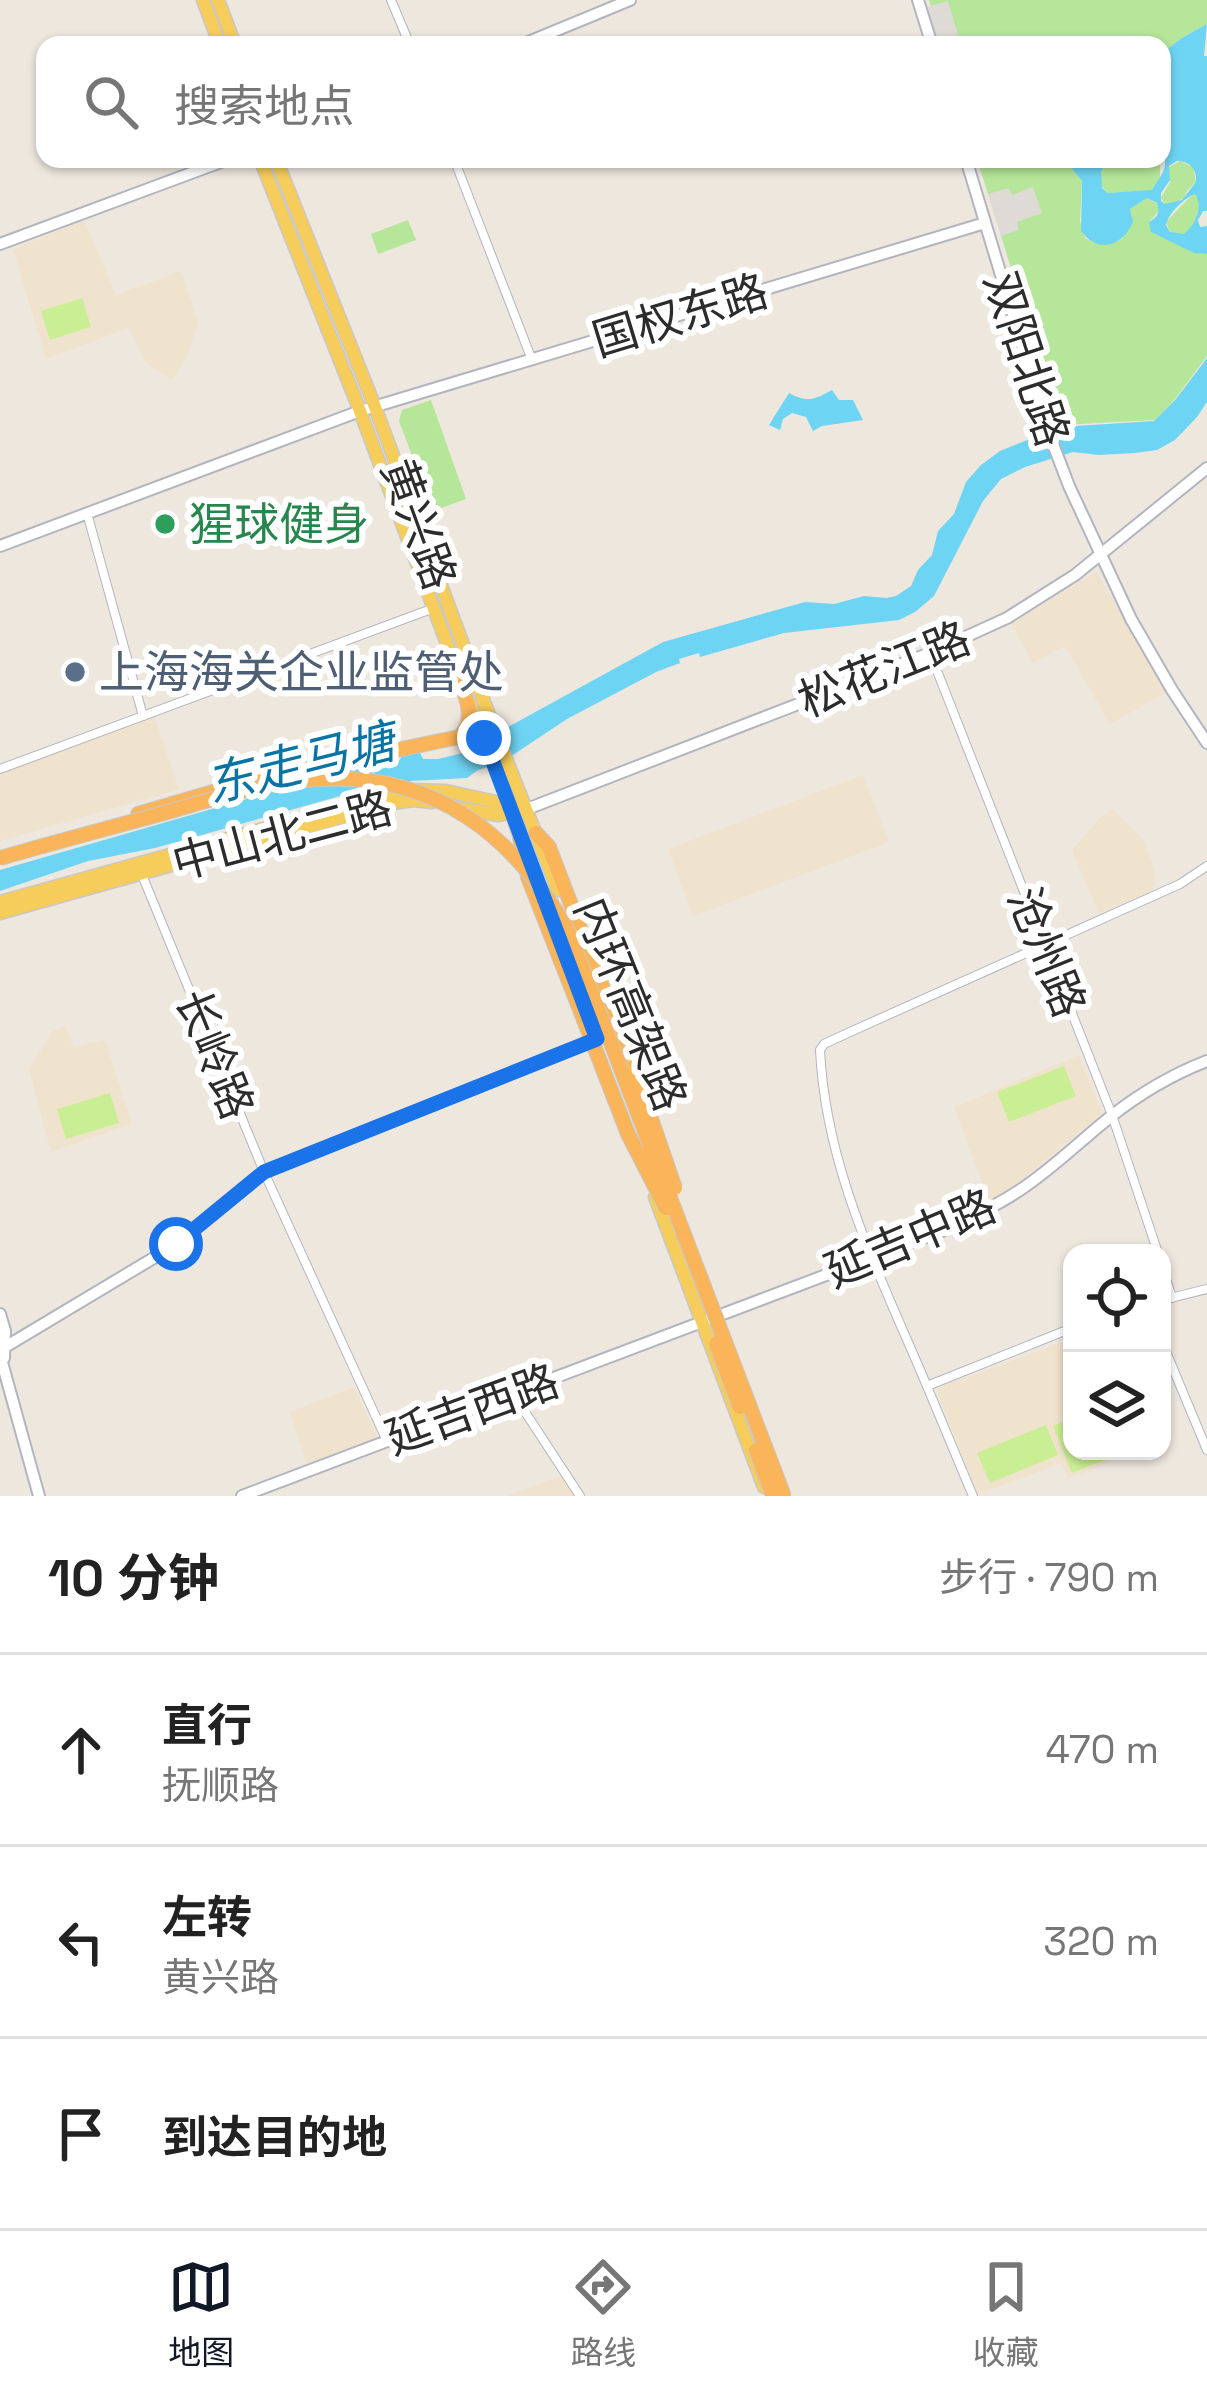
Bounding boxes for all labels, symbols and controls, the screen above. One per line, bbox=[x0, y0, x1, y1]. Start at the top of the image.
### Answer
search box bbox=[36, 36, 1171, 168]
icon: search bbox=[78, 69, 144, 135]
text: 搜索地点 bbox=[174, 78, 354, 135]
street label: 国权东路 bbox=[586, 262, 775, 369]
street label: 双阳北路 bbox=[972, 265, 1081, 454]
street label: 黄兴路 bbox=[369, 451, 468, 597]
place label: 猩球健身 bbox=[189, 496, 369, 553]
marker: 猩球健身 bbox=[152, 511, 178, 537]
street label: 松花江路 bbox=[790, 609, 978, 730]
place label: 上海海关企业监管处 bbox=[99, 644, 504, 701]
marker: 上海海关企业监管处 bbox=[62, 659, 88, 685]
water label: 东走马塘 bbox=[200, 709, 407, 816]
route end bbox=[457, 711, 511, 765]
street label: 中山北二路 bbox=[166, 779, 398, 892]
street label: 沧州路 bbox=[995, 879, 1098, 1025]
street label: 内环高架路 bbox=[562, 889, 699, 1119]
street label: 长岭路 bbox=[163, 981, 266, 1127]
street label: 延吉中路 bbox=[816, 1177, 1004, 1300]
route start bbox=[149, 1217, 203, 1271]
map controls bbox=[1063, 1244, 1171, 1460]
button: locate bbox=[1063, 1244, 1171, 1352]
street label: 延吉西路 bbox=[378, 1352, 566, 1467]
button: layers bbox=[1063, 1352, 1171, 1460]
text: 10 分钟 bbox=[48, 1546, 219, 1611]
text: 步行 · 790 m bbox=[939, 1553, 1159, 1602]
text: 直行 bbox=[162, 1697, 252, 1754]
icon: ahead bbox=[48, 1717, 114, 1783]
text: 470 m bbox=[1046, 1725, 1159, 1774]
text: 抚顺路 bbox=[162, 1761, 279, 1810]
text: 左转 bbox=[162, 1889, 252, 1946]
icon: left bbox=[48, 1909, 114, 1975]
text: 320 m bbox=[1043, 1917, 1159, 1966]
text: 黄兴路 bbox=[162, 1953, 279, 2002]
icon: arrive bbox=[48, 2101, 114, 2167]
text: 到达目的地 bbox=[162, 2109, 387, 2166]
tab: 地图 bbox=[168, 2254, 234, 2374]
tab: 路线 bbox=[570, 2254, 636, 2374]
tab: 收藏 bbox=[973, 2254, 1039, 2374]

